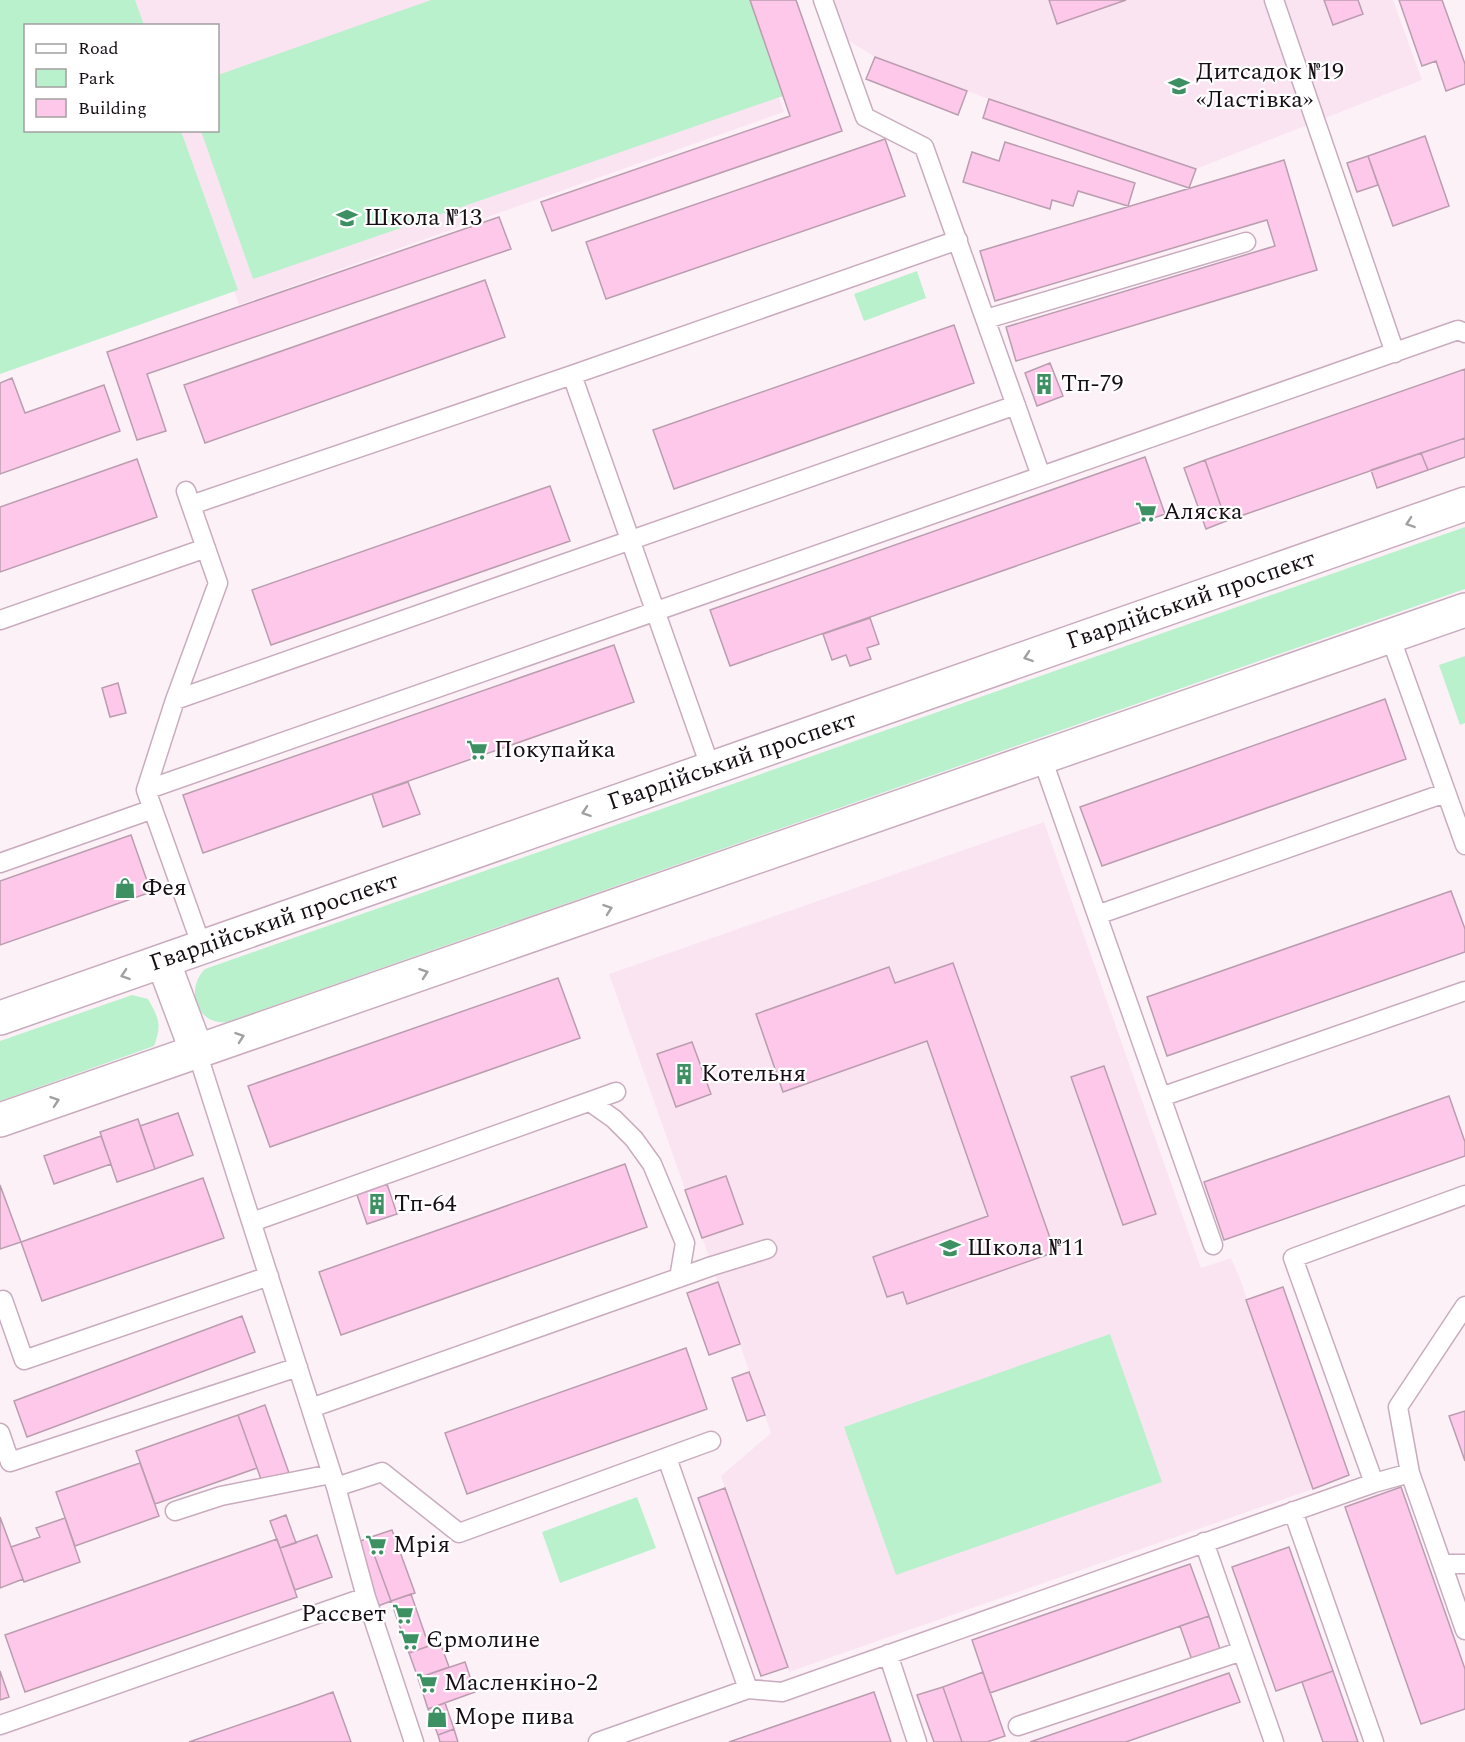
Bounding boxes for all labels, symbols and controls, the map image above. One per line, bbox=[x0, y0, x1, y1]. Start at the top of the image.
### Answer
legend bbox=[24, 24, 219, 132]
text: Road bbox=[78, 35, 119, 62]
place label: Дитсадок №19 «Ластівка» bbox=[1196, 54, 1344, 118]
text: Park bbox=[78, 65, 115, 92]
school or university icon: Дитсадок №19 «Ластівка» bbox=[1167, 74, 1191, 98]
text: Building bbox=[78, 95, 147, 122]
place label: Школа №13 bbox=[364, 200, 482, 236]
school or university icon: Школа №13 bbox=[335, 206, 359, 230]
place label: Тп-79 bbox=[1061, 366, 1123, 402]
building icon: Тп-79 bbox=[1032, 372, 1056, 396]
place label: Аляска bbox=[1163, 494, 1243, 530]
supermarket icon: Аляска bbox=[1134, 500, 1158, 524]
one-way arrow bbox=[1405, 516, 1416, 529]
street label: Гвардійський проспект bbox=[1062, 540, 1320, 660]
one-way arrow bbox=[1023, 650, 1034, 663]
street label: Гвардійський проспект bbox=[603, 701, 861, 821]
place label: Покупайка bbox=[494, 732, 616, 768]
supermarket icon: Покупайка bbox=[465, 738, 489, 762]
one-way arrow bbox=[581, 805, 592, 818]
street label: Гвардійський проспект bbox=[145, 862, 403, 982]
place label: Фея bbox=[142, 870, 187, 906]
shop icon: Фея bbox=[113, 876, 137, 900]
one-way arrow bbox=[602, 904, 613, 917]
one-way arrow bbox=[120, 967, 131, 980]
one-way arrow bbox=[418, 968, 429, 980]
one-way arrow bbox=[234, 1032, 244, 1044]
place label: Котельня bbox=[701, 1056, 806, 1092]
building icon: Котельня bbox=[672, 1062, 696, 1086]
one-way arrow bbox=[49, 1095, 60, 1108]
place label: Тп-64 bbox=[394, 1186, 456, 1222]
building icon: Тп-64 bbox=[365, 1192, 389, 1216]
place label: Школа №11 bbox=[967, 1230, 1085, 1266]
school or university icon: Школа №11 bbox=[938, 1236, 962, 1260]
place label: Мрія bbox=[393, 1527, 450, 1563]
supermarket icon: Мрія bbox=[364, 1533, 388, 1557]
place label: Рассвет bbox=[301, 1596, 386, 1632]
supermarket icon: Рассвет bbox=[391, 1602, 415, 1626]
place label: Єрмолине bbox=[426, 1622, 540, 1658]
supermarket icon: Єрмолине bbox=[397, 1628, 421, 1652]
place label: Масленкіно-2 bbox=[444, 1665, 598, 1701]
supermarket icon: Масленкіно-2 bbox=[415, 1671, 439, 1695]
place label: Море пива bbox=[454, 1699, 574, 1735]
shop icon: Море пива bbox=[425, 1705, 449, 1729]

